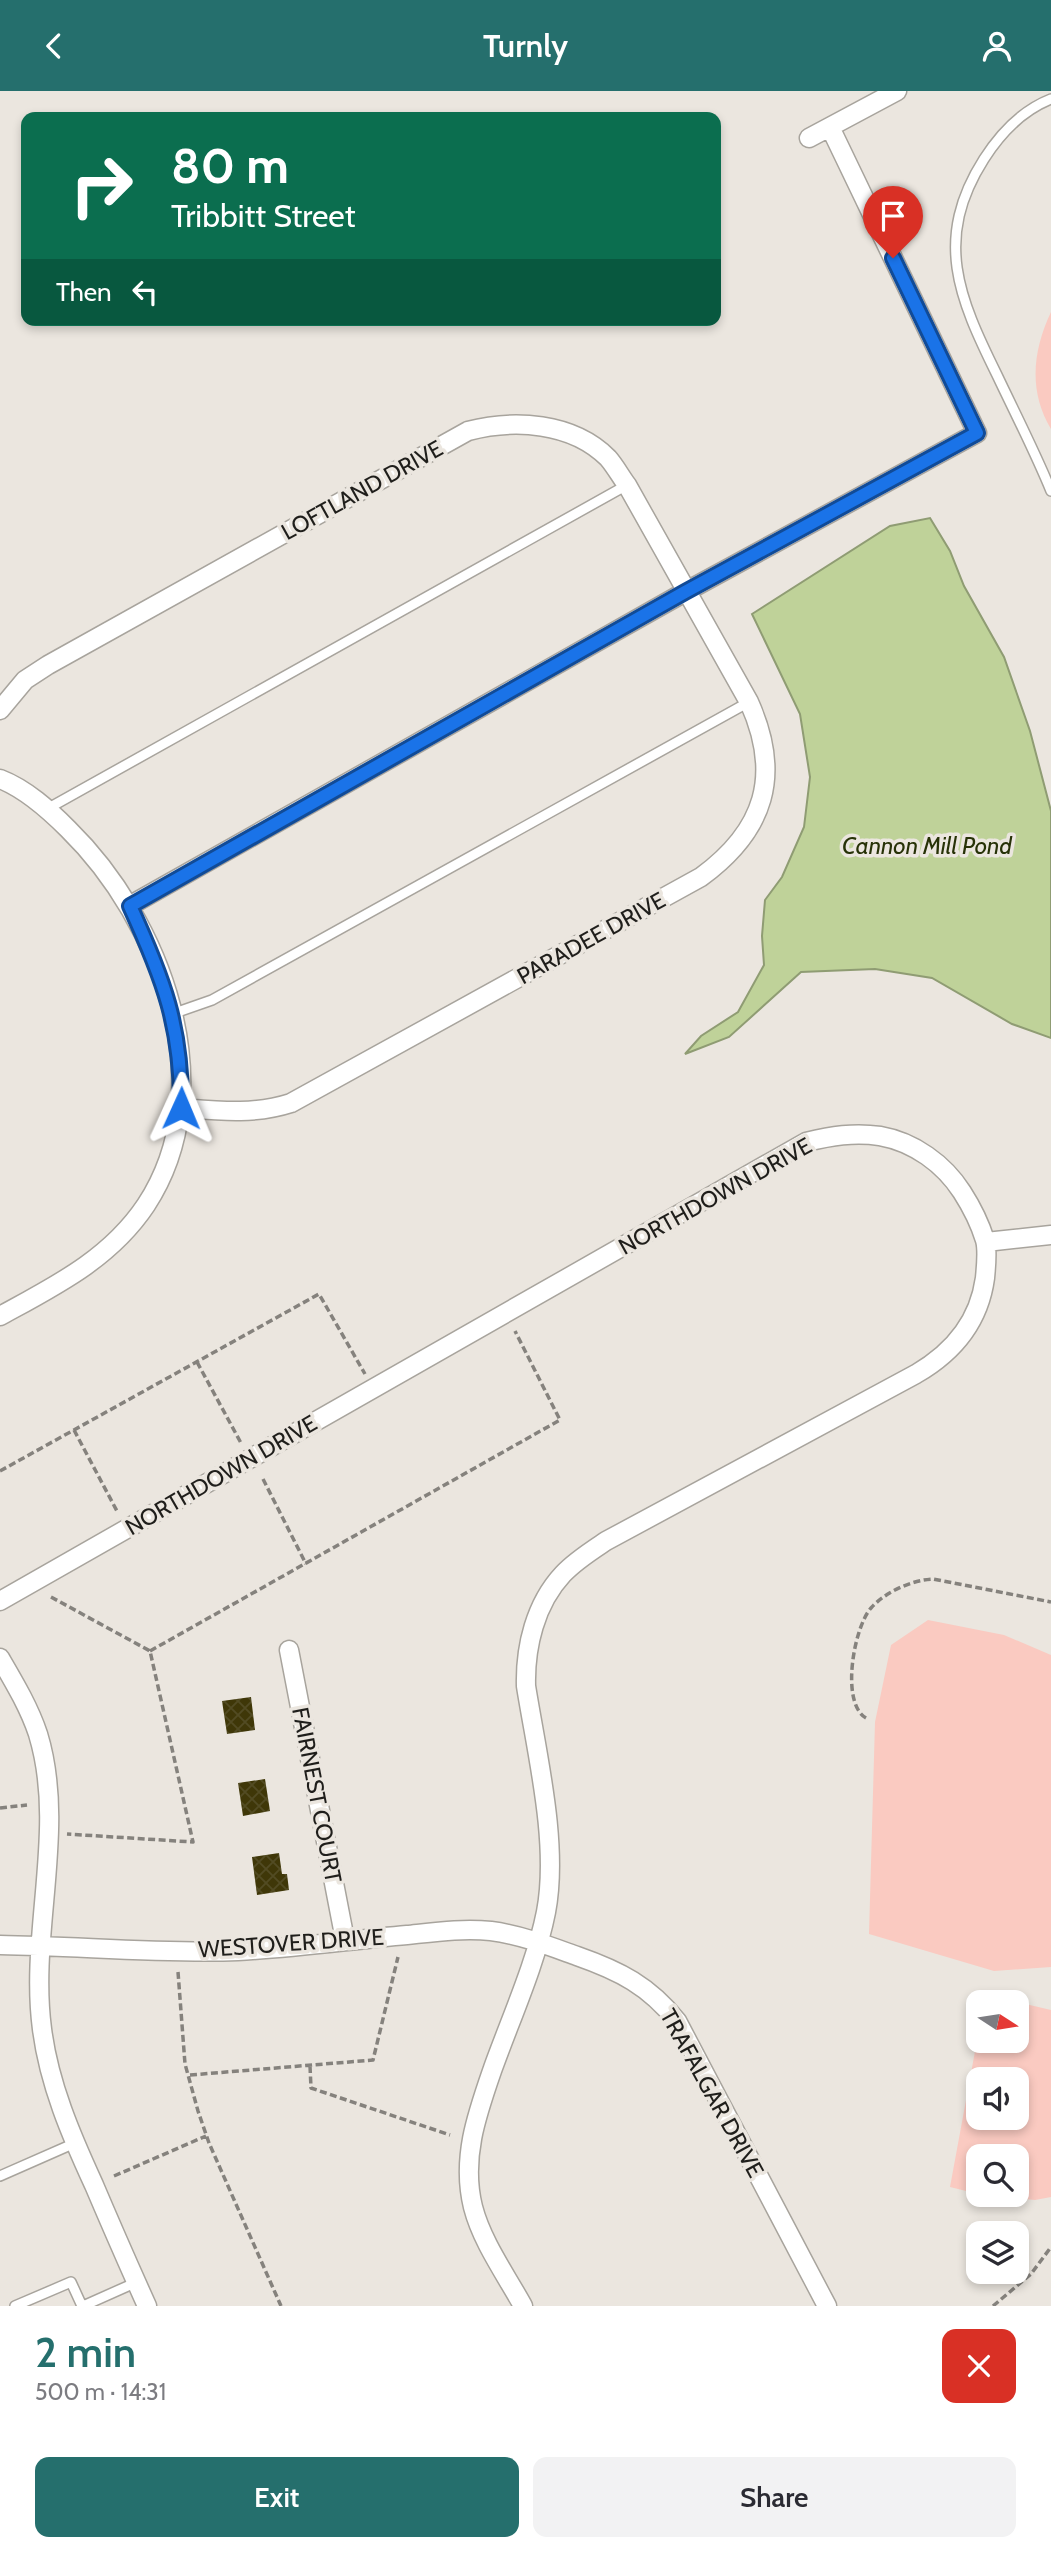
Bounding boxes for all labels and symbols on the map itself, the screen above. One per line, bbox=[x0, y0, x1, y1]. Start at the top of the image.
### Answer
pin bbox=[863, 186, 923, 258]
street label: LOFTLAND DRIVE bbox=[276, 434, 448, 546]
water label: Cannon Mill Pond bbox=[842, 831, 1012, 860]
street label: PARADEE DRIVE bbox=[512, 886, 670, 990]
position arrow bbox=[144, 1071, 218, 1145]
street label: NORTHDOWN DRIVE bbox=[614, 1131, 816, 1261]
street label: NORTHDOWN DRIVE bbox=[120, 1409, 322, 1541]
street label: FAIRNEST COURT bbox=[286, 1705, 348, 1885]
street label: WESTOVER DRIVE bbox=[197, 1923, 385, 1963]
north arrow bbox=[966, 1990, 1029, 2053]
street label: TRAFALGAR DRIVE bbox=[654, 2004, 770, 2182]

